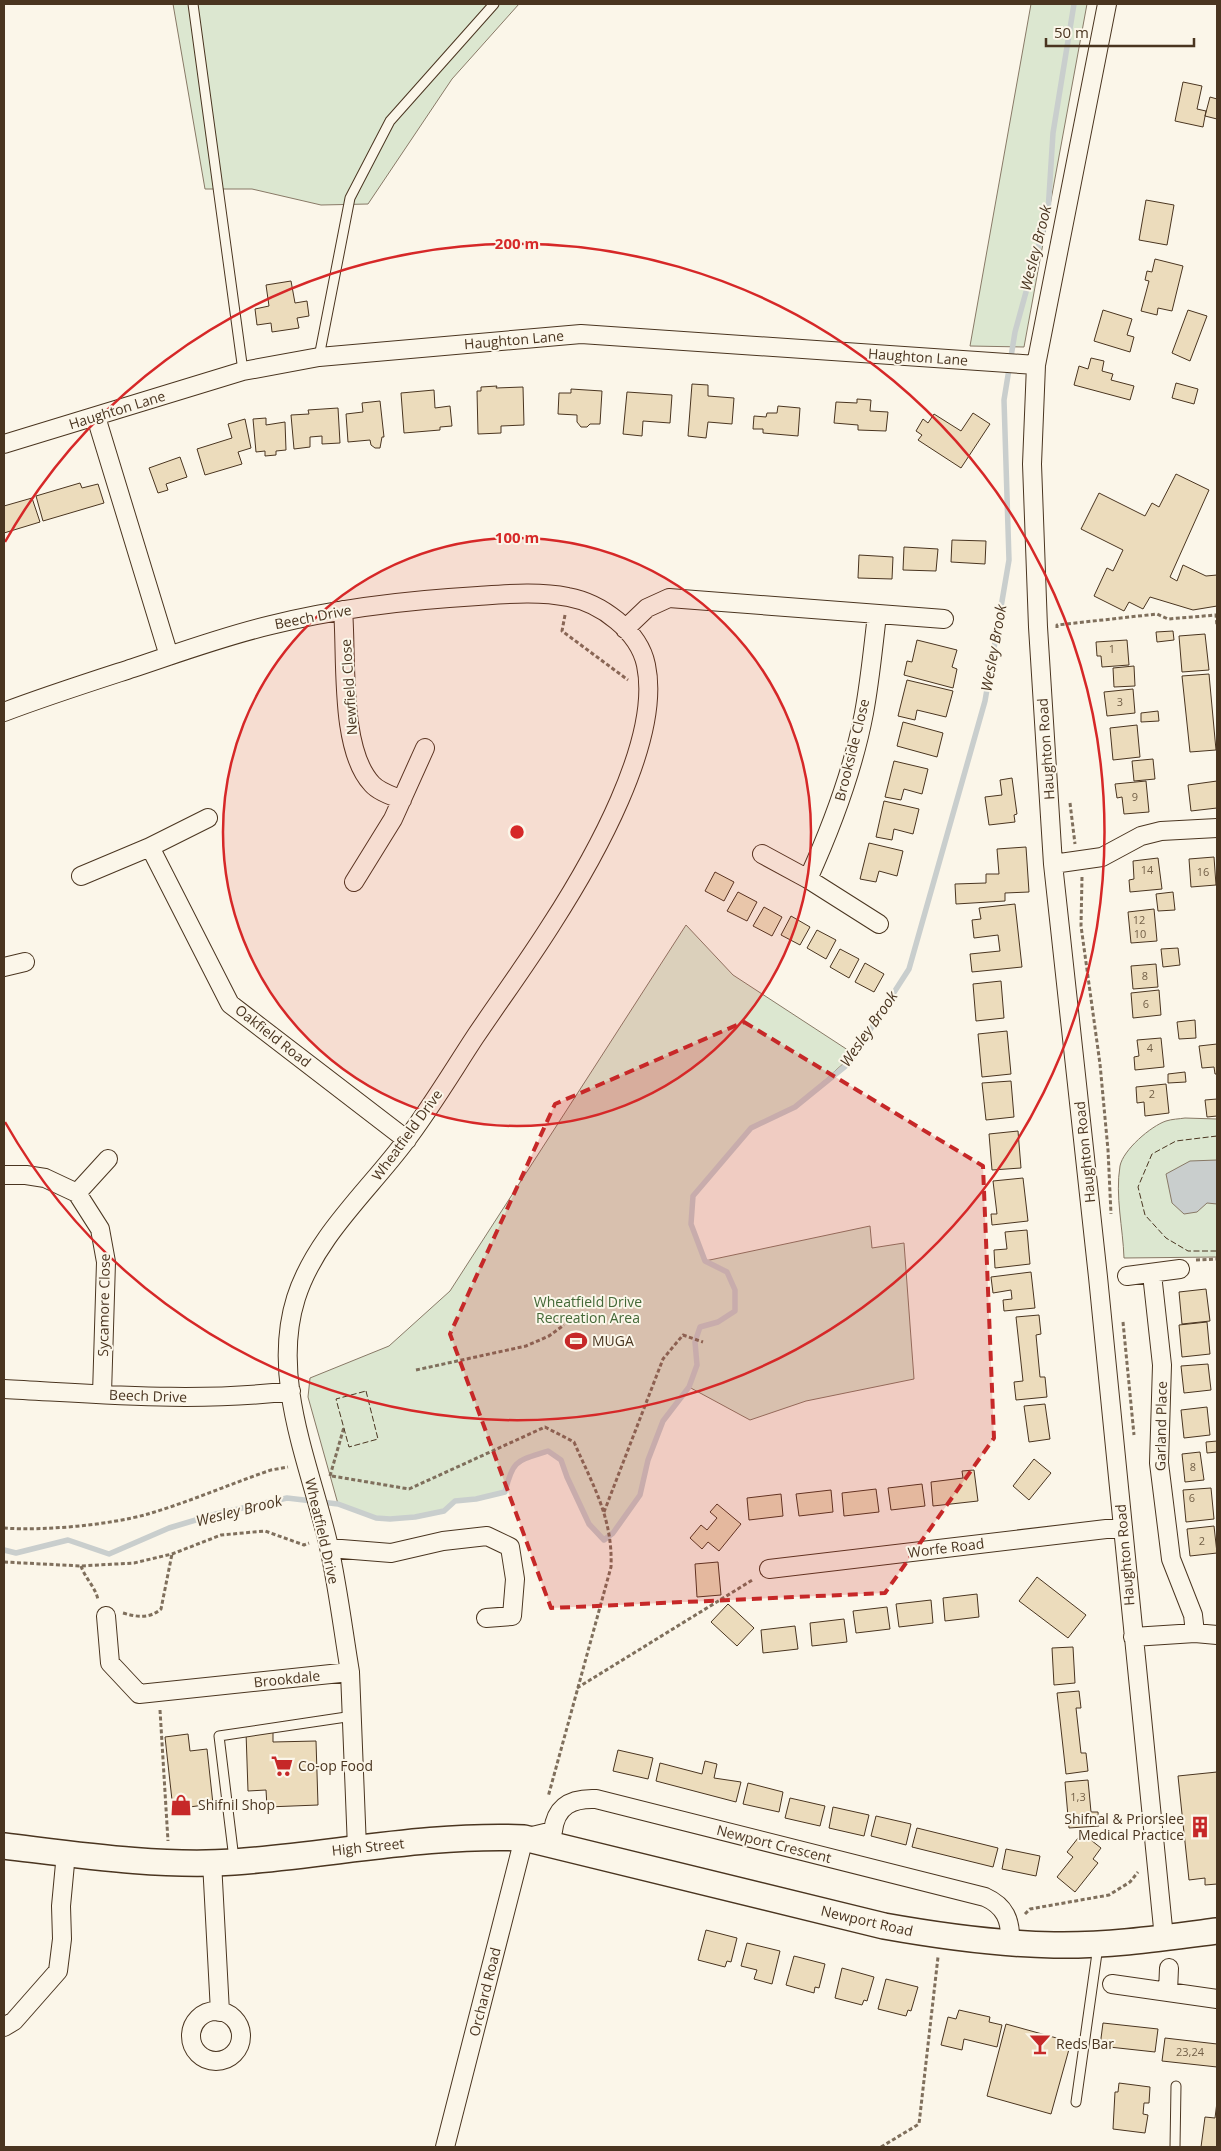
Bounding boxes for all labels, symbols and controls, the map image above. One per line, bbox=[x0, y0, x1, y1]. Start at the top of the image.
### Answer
scale bar bbox=[1046, 15, 1194, 47]
text: 50 m bbox=[1054, 22, 1089, 42]
water label: Wesley Brook bbox=[1015, 202, 1056, 293]
text: 200 m bbox=[495, 233, 539, 253]
street label: Haughton Lane bbox=[463, 326, 565, 353]
street label: Haughton Lane bbox=[867, 344, 969, 369]
street label: Haughton Lane bbox=[66, 386, 168, 433]
text: 100 m bbox=[495, 527, 539, 547]
street label: Beech Drive bbox=[273, 600, 353, 633]
water label: Wesley Brook bbox=[976, 602, 1011, 693]
street label: Newfield Close bbox=[336, 638, 361, 736]
house number: 1 bbox=[1109, 641, 1115, 656]
house number: 3 bbox=[1117, 694, 1123, 709]
street label: Brookside Close bbox=[830, 697, 873, 803]
street label: Haughton Road bbox=[1032, 698, 1059, 801]
house number: 9 bbox=[1132, 789, 1138, 804]
centre of rings bbox=[508, 823, 526, 841]
house number: 14 bbox=[1141, 862, 1154, 877]
house number: 16 bbox=[1197, 864, 1209, 879]
house number: 12 bbox=[1133, 912, 1145, 927]
house number: 10 bbox=[1134, 926, 1146, 941]
house number: 8 bbox=[1142, 968, 1148, 983]
water label: Wesley Brook bbox=[835, 986, 902, 1070]
house number: 6 bbox=[1143, 996, 1149, 1011]
street label: Oakfield Road bbox=[231, 1000, 315, 1071]
house number: 4 bbox=[1147, 1040, 1154, 1055]
street label: Wheatfield Drive bbox=[367, 1085, 446, 1184]
house number: 2 bbox=[1149, 1086, 1155, 1101]
street label: Haughton Road bbox=[1070, 1100, 1099, 1204]
street label: Sycamore Close bbox=[93, 1253, 114, 1357]
park label: Wheatfield Drive Recreation Area bbox=[534, 1292, 642, 1327]
sports icon: MUGA bbox=[563, 1328, 589, 1354]
place label: MUGA bbox=[592, 1331, 634, 1350]
street label: Garland Place bbox=[1150, 1381, 1171, 1471]
street label: Beech Drive bbox=[109, 1385, 187, 1406]
house number: 8 bbox=[1190, 1459, 1196, 1474]
street label: Wheatfield Drive bbox=[301, 1476, 344, 1586]
water label: Wesley Brook bbox=[194, 1490, 284, 1530]
house number: 6 bbox=[1189, 1490, 1195, 1505]
street label: Haughton Road bbox=[1111, 1503, 1138, 1607]
street label: Worfe Road bbox=[907, 1533, 985, 1562]
house number: 2 bbox=[1199, 1533, 1205, 1548]
street label: Brookdale bbox=[253, 1666, 321, 1691]
supermarket icon: Co-op Food bbox=[269, 1753, 295, 1779]
place label: Co-op Food bbox=[298, 1756, 373, 1775]
house number: 1,3 bbox=[1070, 1789, 1086, 1804]
shop icon: Shifnil Shop bbox=[168, 1792, 194, 1818]
place label: Shifnil Shop bbox=[198, 1795, 275, 1814]
place label: Shifnal & Priorslee Medical Practice bbox=[1064, 1809, 1184, 1844]
building icon: Shifnal & Priorslee Medical Practice bbox=[1187, 1814, 1213, 1840]
street label: Newport Crescent bbox=[715, 1820, 834, 1867]
street label: High Street bbox=[331, 1833, 405, 1860]
street label: Newport Road bbox=[819, 1901, 915, 1940]
street label: Orchard Road bbox=[464, 1945, 505, 2038]
bar icon: Reds Bar bbox=[1027, 2031, 1053, 2057]
place label: Reds Bar bbox=[1056, 2034, 1114, 2053]
house number: 23,24 bbox=[1176, 2044, 1205, 2059]

